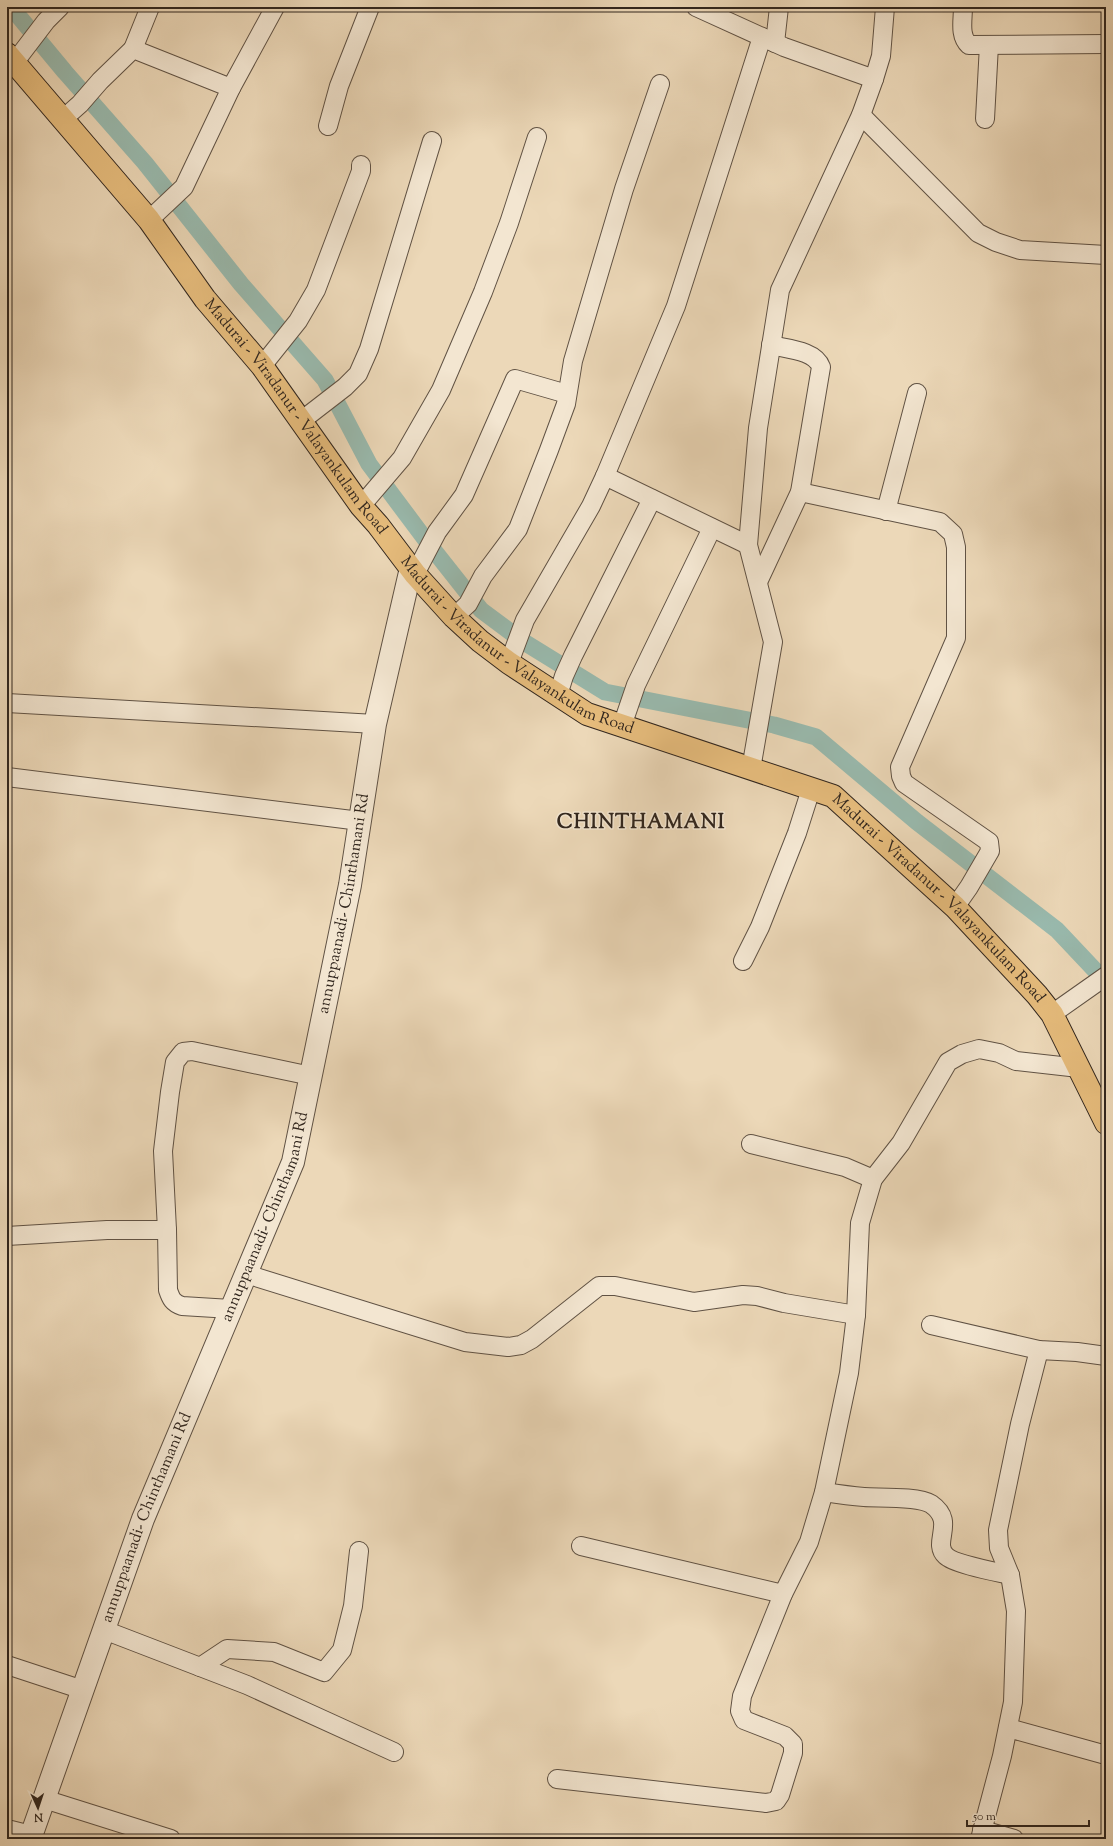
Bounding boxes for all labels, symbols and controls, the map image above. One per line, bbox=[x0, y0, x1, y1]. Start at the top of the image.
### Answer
street label: Madurai - Viradanur - Valayankulam Road bbox=[198, 294, 393, 539]
street label: Madurai - Viradanur - Valayankulam Road bbox=[394, 552, 637, 740]
street label: Madurai - Viradanur - Valayankulam Road bbox=[826, 789, 1051, 1008]
street label: annuppaanadi- Chinthamani Rd bbox=[312, 792, 376, 1016]
district label: CHINTHAMANI bbox=[557, 809, 725, 838]
street label: annuppaanadi- Chinthamani Rd bbox=[216, 1110, 315, 1325]
street label: annuppaanadi- Chinthamani Rd bbox=[96, 1409, 198, 1626]
north arrow bbox=[18, 1788, 58, 1828]
scale bar bbox=[967, 1802, 1089, 1828]
text: 50 m bbox=[972, 1808, 996, 1826]
text: N bbox=[33, 1809, 44, 1825]

